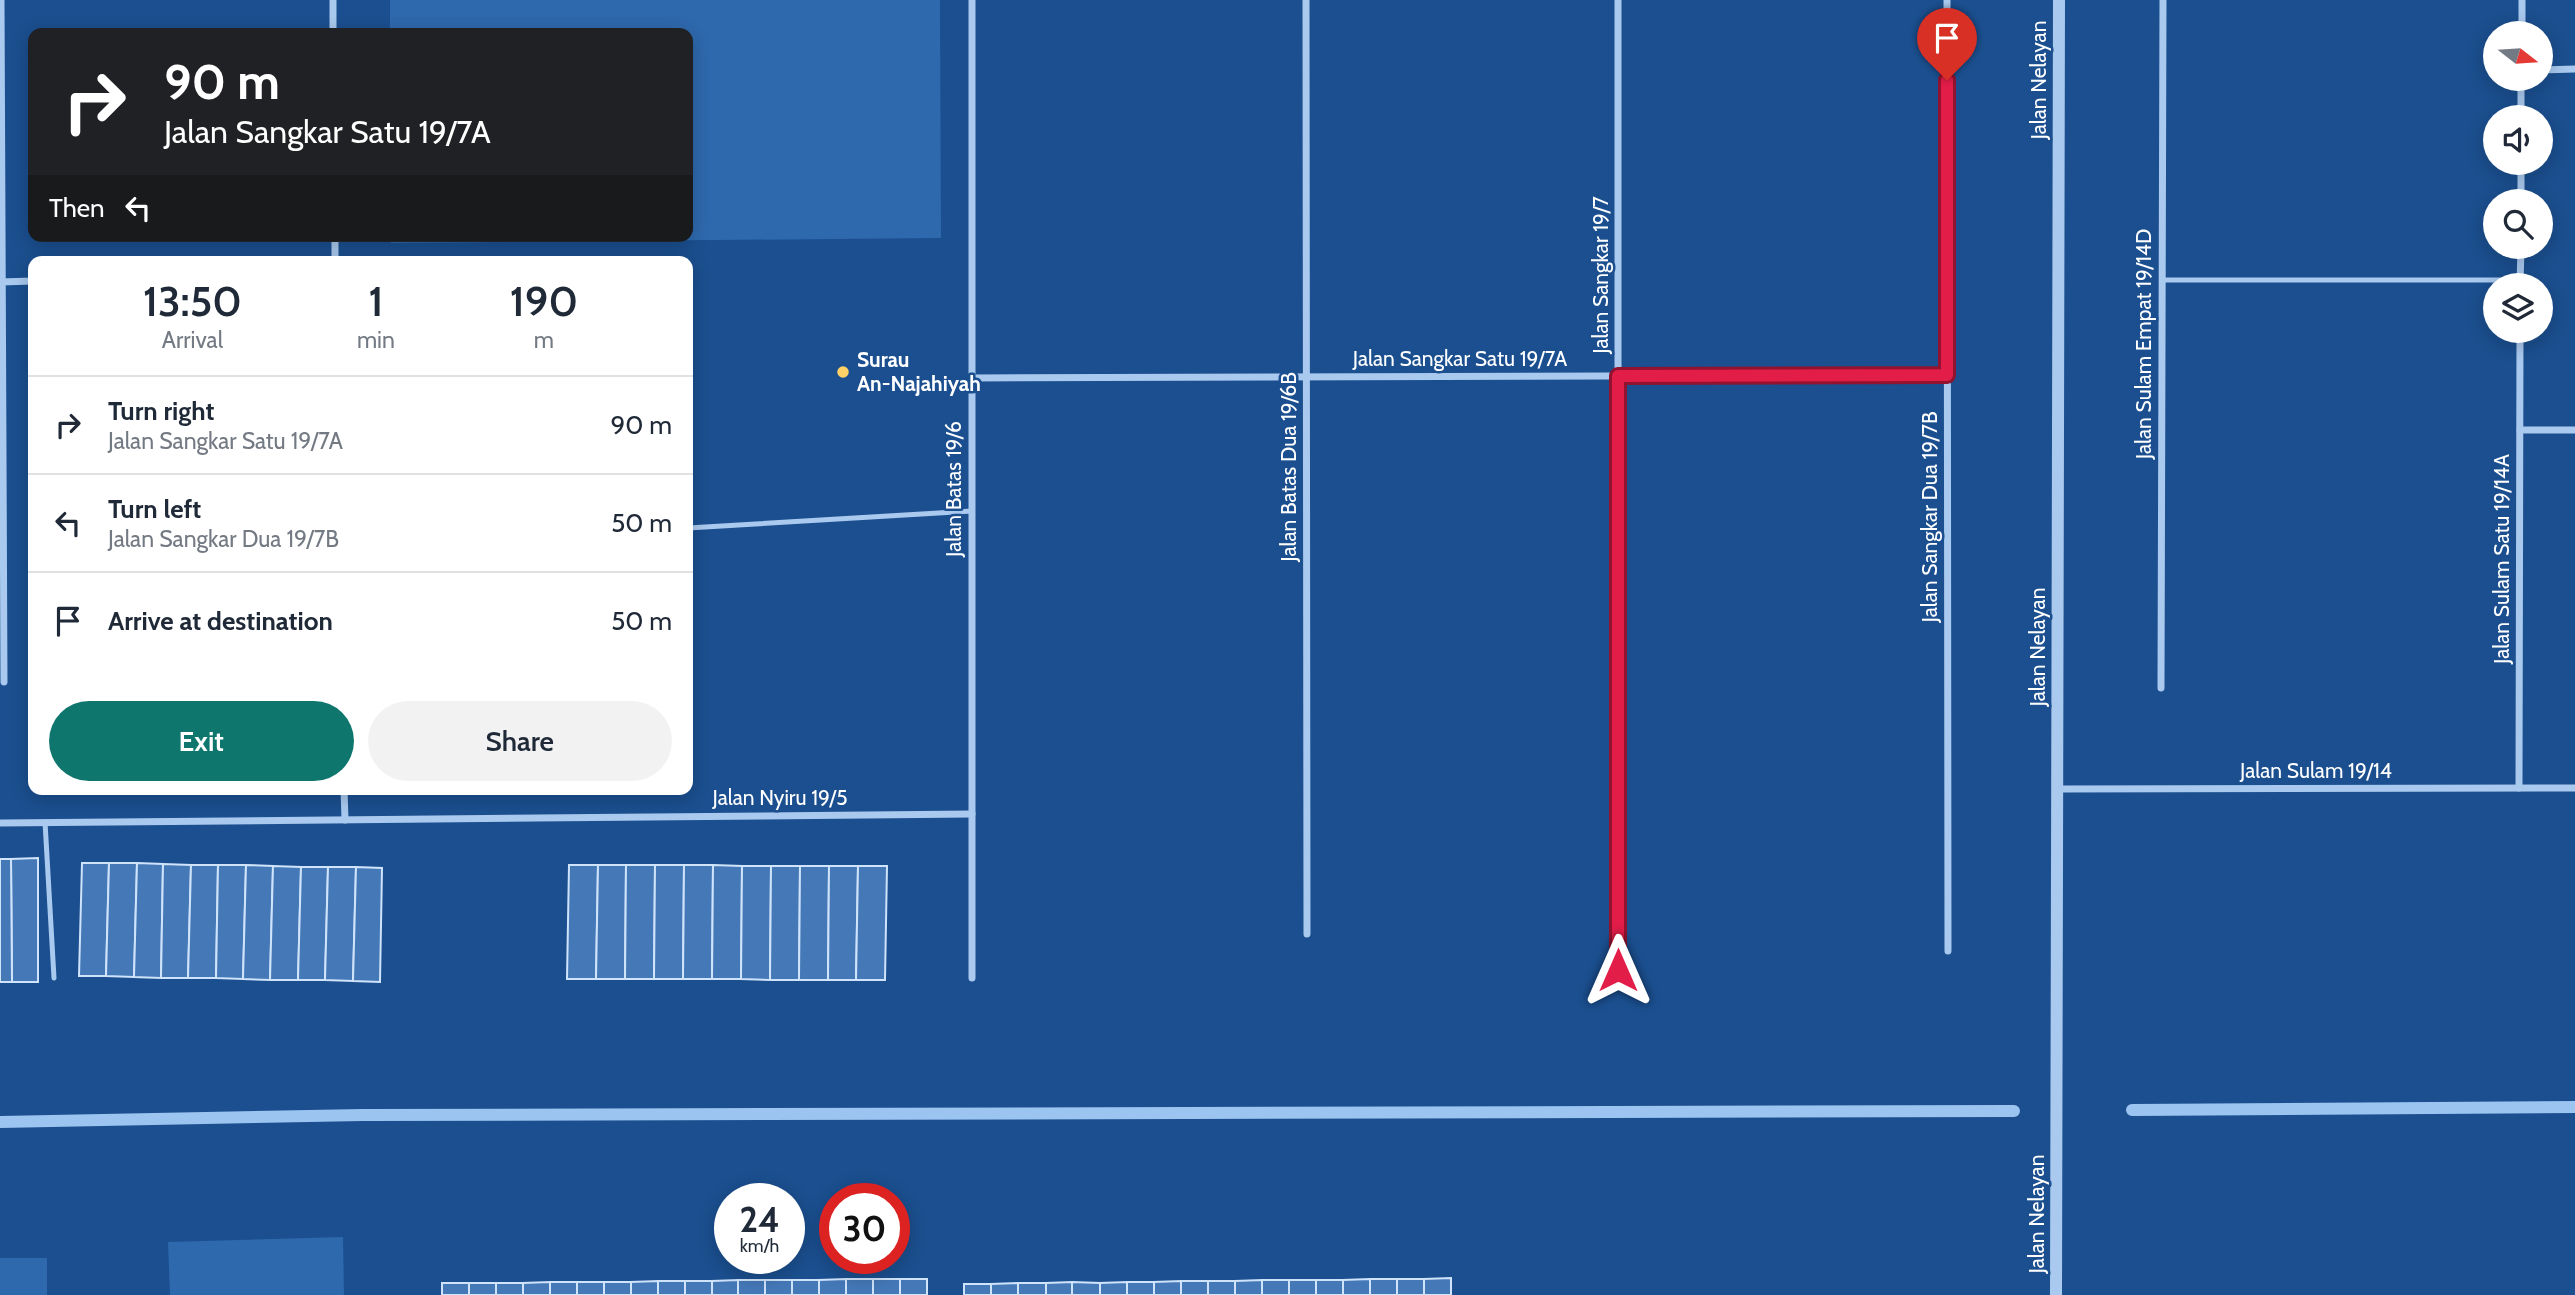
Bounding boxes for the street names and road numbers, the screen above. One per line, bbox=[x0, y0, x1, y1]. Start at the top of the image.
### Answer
street label: Jalan Nelayan bbox=[2026, 21, 2051, 140]
street label: Jalan Sangkar 19/7 bbox=[1588, 196, 1613, 355]
street label: Jalan Sulam Empat 19/14D bbox=[2131, 229, 2156, 460]
street label: Jalan Sangkar Satu 19/7A bbox=[1352, 346, 1567, 371]
street label: Jalan Batas Dua 19/6B bbox=[1276, 372, 1301, 563]
street label: Jalan Sangkar Dua 19/7B bbox=[1917, 412, 1942, 623]
street label: Jalan Batas 19/6 bbox=[941, 421, 966, 558]
street label: Jalan Sulam Satu 19/14A bbox=[2489, 454, 2514, 665]
street label: Jalan Nelayan bbox=[2025, 588, 2050, 707]
street label: Jalan Sulam 19/14 bbox=[2239, 758, 2392, 783]
street label: Jalan Nyiru 19/5 bbox=[711, 785, 848, 810]
street label: Jalan Nelayan bbox=[2024, 1155, 2049, 1274]

